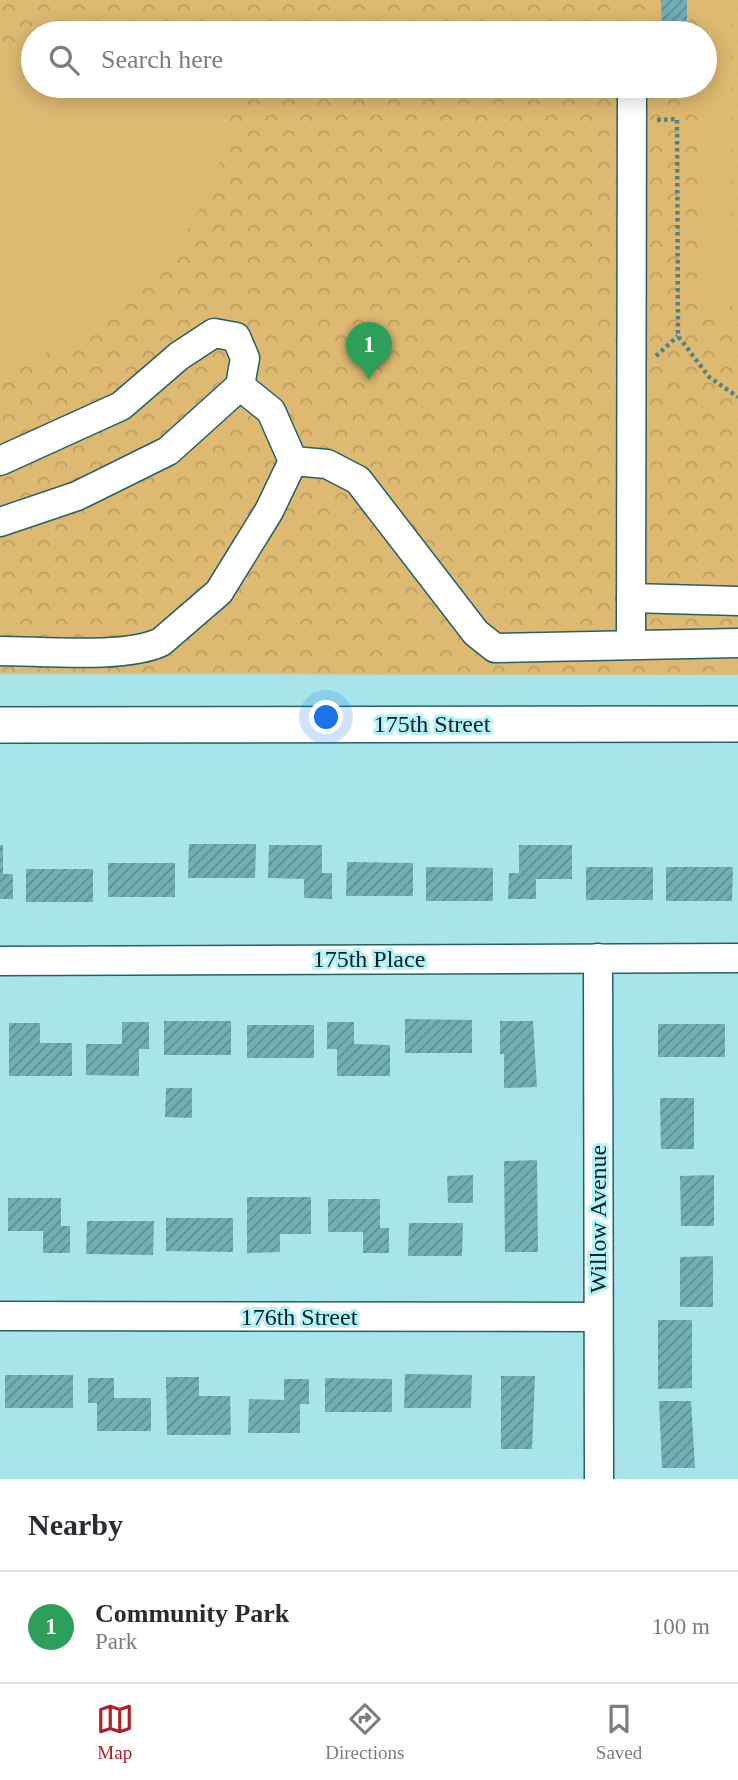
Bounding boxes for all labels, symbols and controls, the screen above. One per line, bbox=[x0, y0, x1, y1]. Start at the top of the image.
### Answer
search box bbox=[21, 21, 717, 98]
icon: search bbox=[45, 41, 83, 79]
text: Search here bbox=[101, 45, 223, 74]
pin: 1 bbox=[346, 322, 392, 380]
your location bbox=[309, 700, 343, 734]
street label: 175th Street bbox=[374, 711, 491, 737]
street label: 175th Place bbox=[313, 946, 425, 972]
street label: Willow Avenue bbox=[585, 1145, 611, 1293]
street label: 176th Street bbox=[241, 1304, 358, 1330]
text: Nearby bbox=[28, 1508, 123, 1541]
text: Community Park bbox=[95, 1599, 289, 1628]
text: 1 bbox=[45, 1614, 57, 1639]
text: 100 m bbox=[652, 1614, 710, 1639]
text: Park bbox=[95, 1629, 137, 1654]
tab: Map bbox=[96, 1700, 134, 1764]
tab: Directions bbox=[325, 1700, 404, 1764]
tab: Saved bbox=[596, 1700, 642, 1764]

